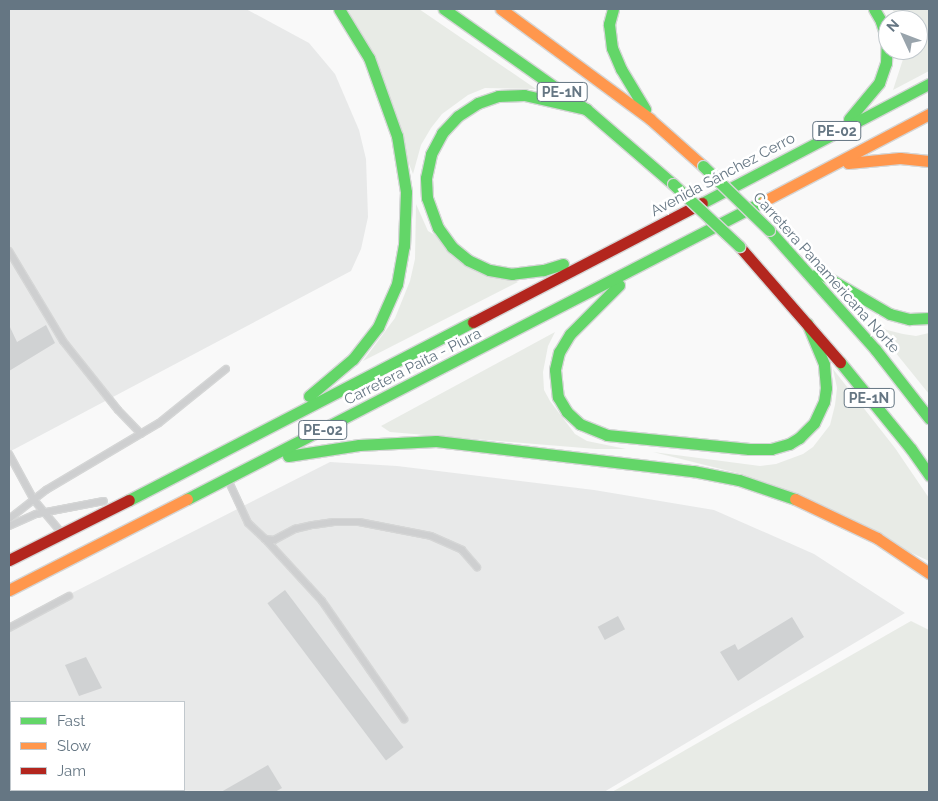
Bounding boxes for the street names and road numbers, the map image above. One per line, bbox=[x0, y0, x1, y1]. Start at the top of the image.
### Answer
road number: PE-1N bbox=[536, 80, 588, 104]
road number: PE-02 bbox=[812, 120, 862, 142]
street label: Avenida Sánchez Cerro bbox=[648, 129, 798, 221]
street label: Carretera Panamericana Norte bbox=[749, 189, 903, 357]
street label: Carretera Paita - Piura bbox=[342, 325, 484, 409]
road number: PE-1N bbox=[843, 386, 895, 409]
road number: PE-02 bbox=[298, 418, 348, 442]

